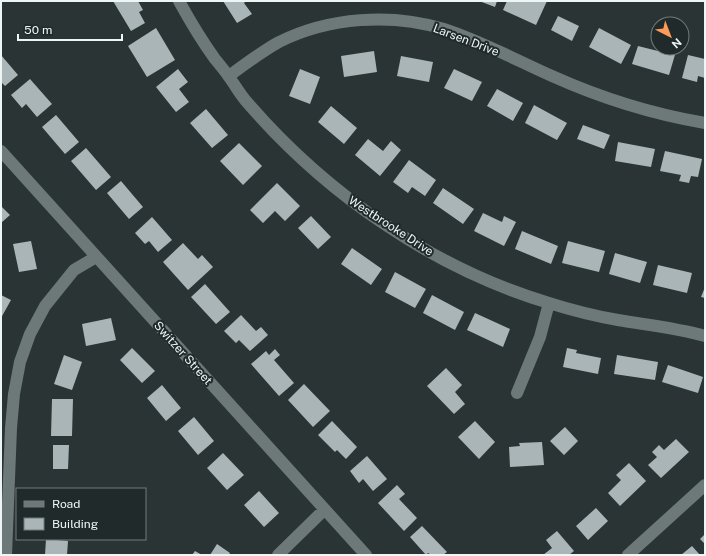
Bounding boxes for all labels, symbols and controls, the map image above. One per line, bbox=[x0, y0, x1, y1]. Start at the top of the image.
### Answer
scale bar bbox=[18, 16, 122, 42]
north arrow bbox=[650, 16, 690, 56]
street label: Larsen Drive bbox=[431, 21, 501, 59]
text: 50 m bbox=[24, 23, 52, 37]
text: N bbox=[669, 36, 684, 51]
street label: Westbrooke Drive bbox=[346, 193, 436, 259]
street label: Switzer Street bbox=[151, 318, 215, 388]
legend bbox=[16, 488, 146, 540]
text: Road bbox=[52, 497, 80, 511]
text: Building bbox=[52, 517, 98, 531]

